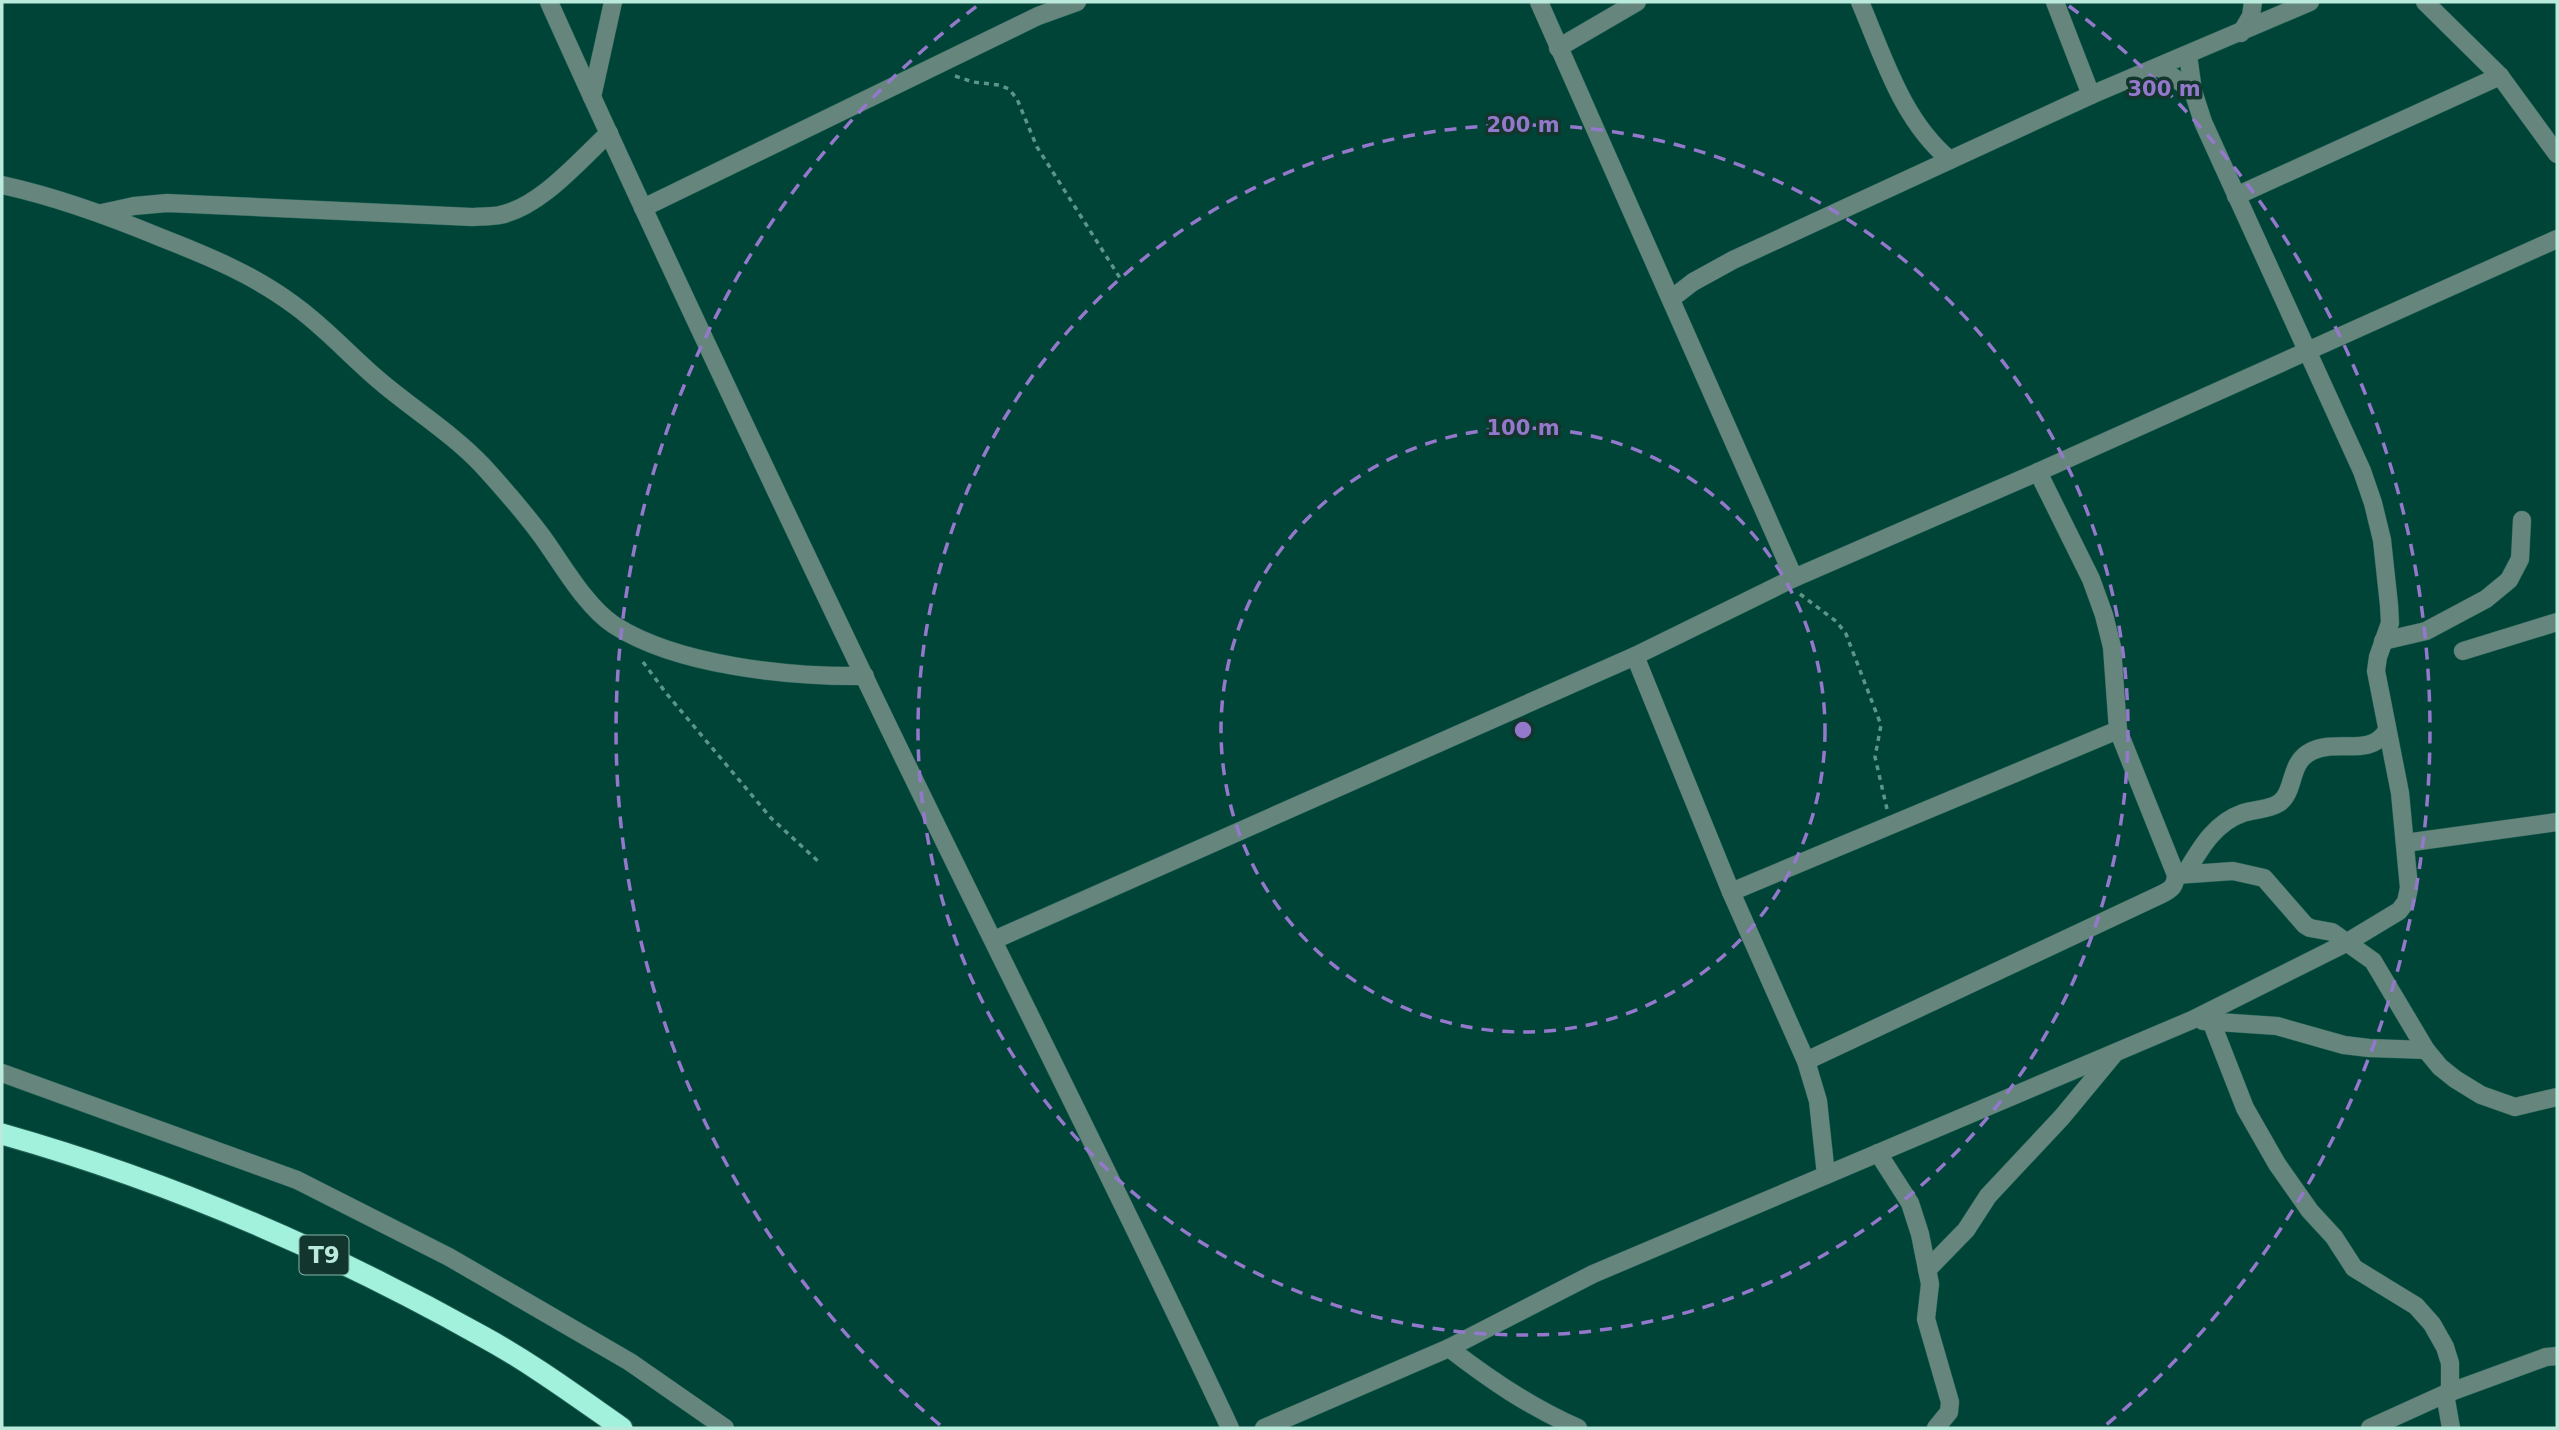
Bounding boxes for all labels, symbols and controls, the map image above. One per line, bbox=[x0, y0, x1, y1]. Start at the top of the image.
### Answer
text: 300 m bbox=[2127, 77, 2201, 101]
text: 200 m bbox=[1486, 113, 1560, 137]
text: 100 m bbox=[1486, 416, 1560, 440]
centre of rings bbox=[1511, 718, 1535, 742]
road number: T9 bbox=[300, 1236, 348, 1274]

